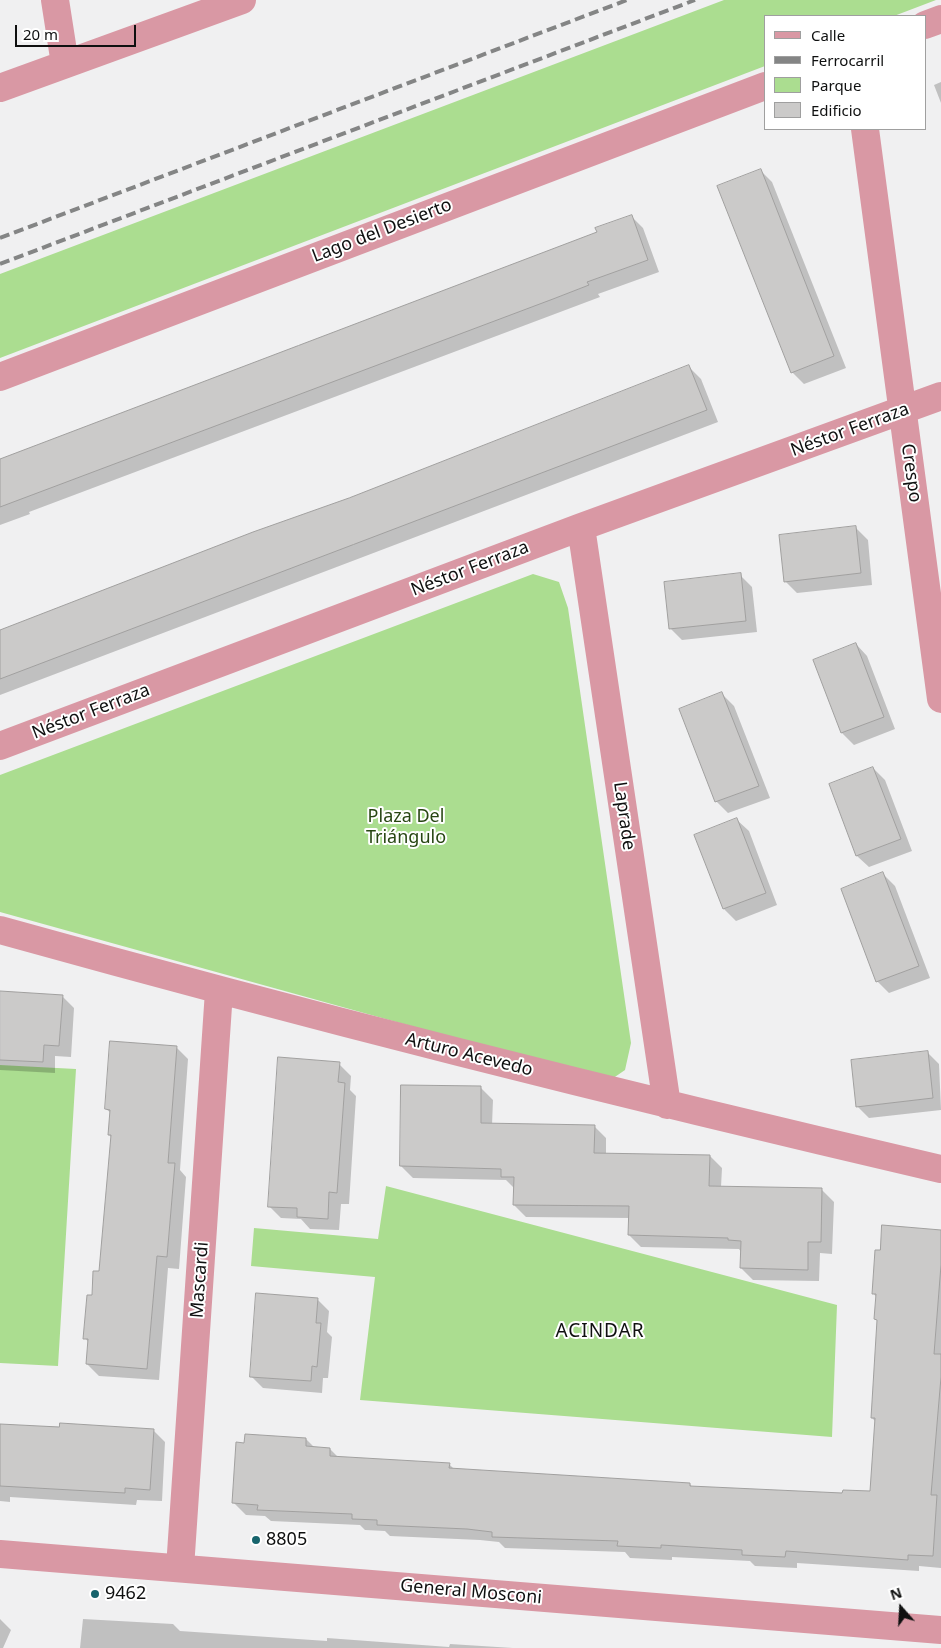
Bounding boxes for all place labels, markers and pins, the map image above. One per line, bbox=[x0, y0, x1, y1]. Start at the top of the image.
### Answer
place label: 8805 bbox=[266, 1529, 307, 1551]
marker: 8805 bbox=[250, 1534, 262, 1546]
place label: 9462 bbox=[105, 1583, 146, 1605]
marker: 9462 bbox=[89, 1588, 101, 1600]

